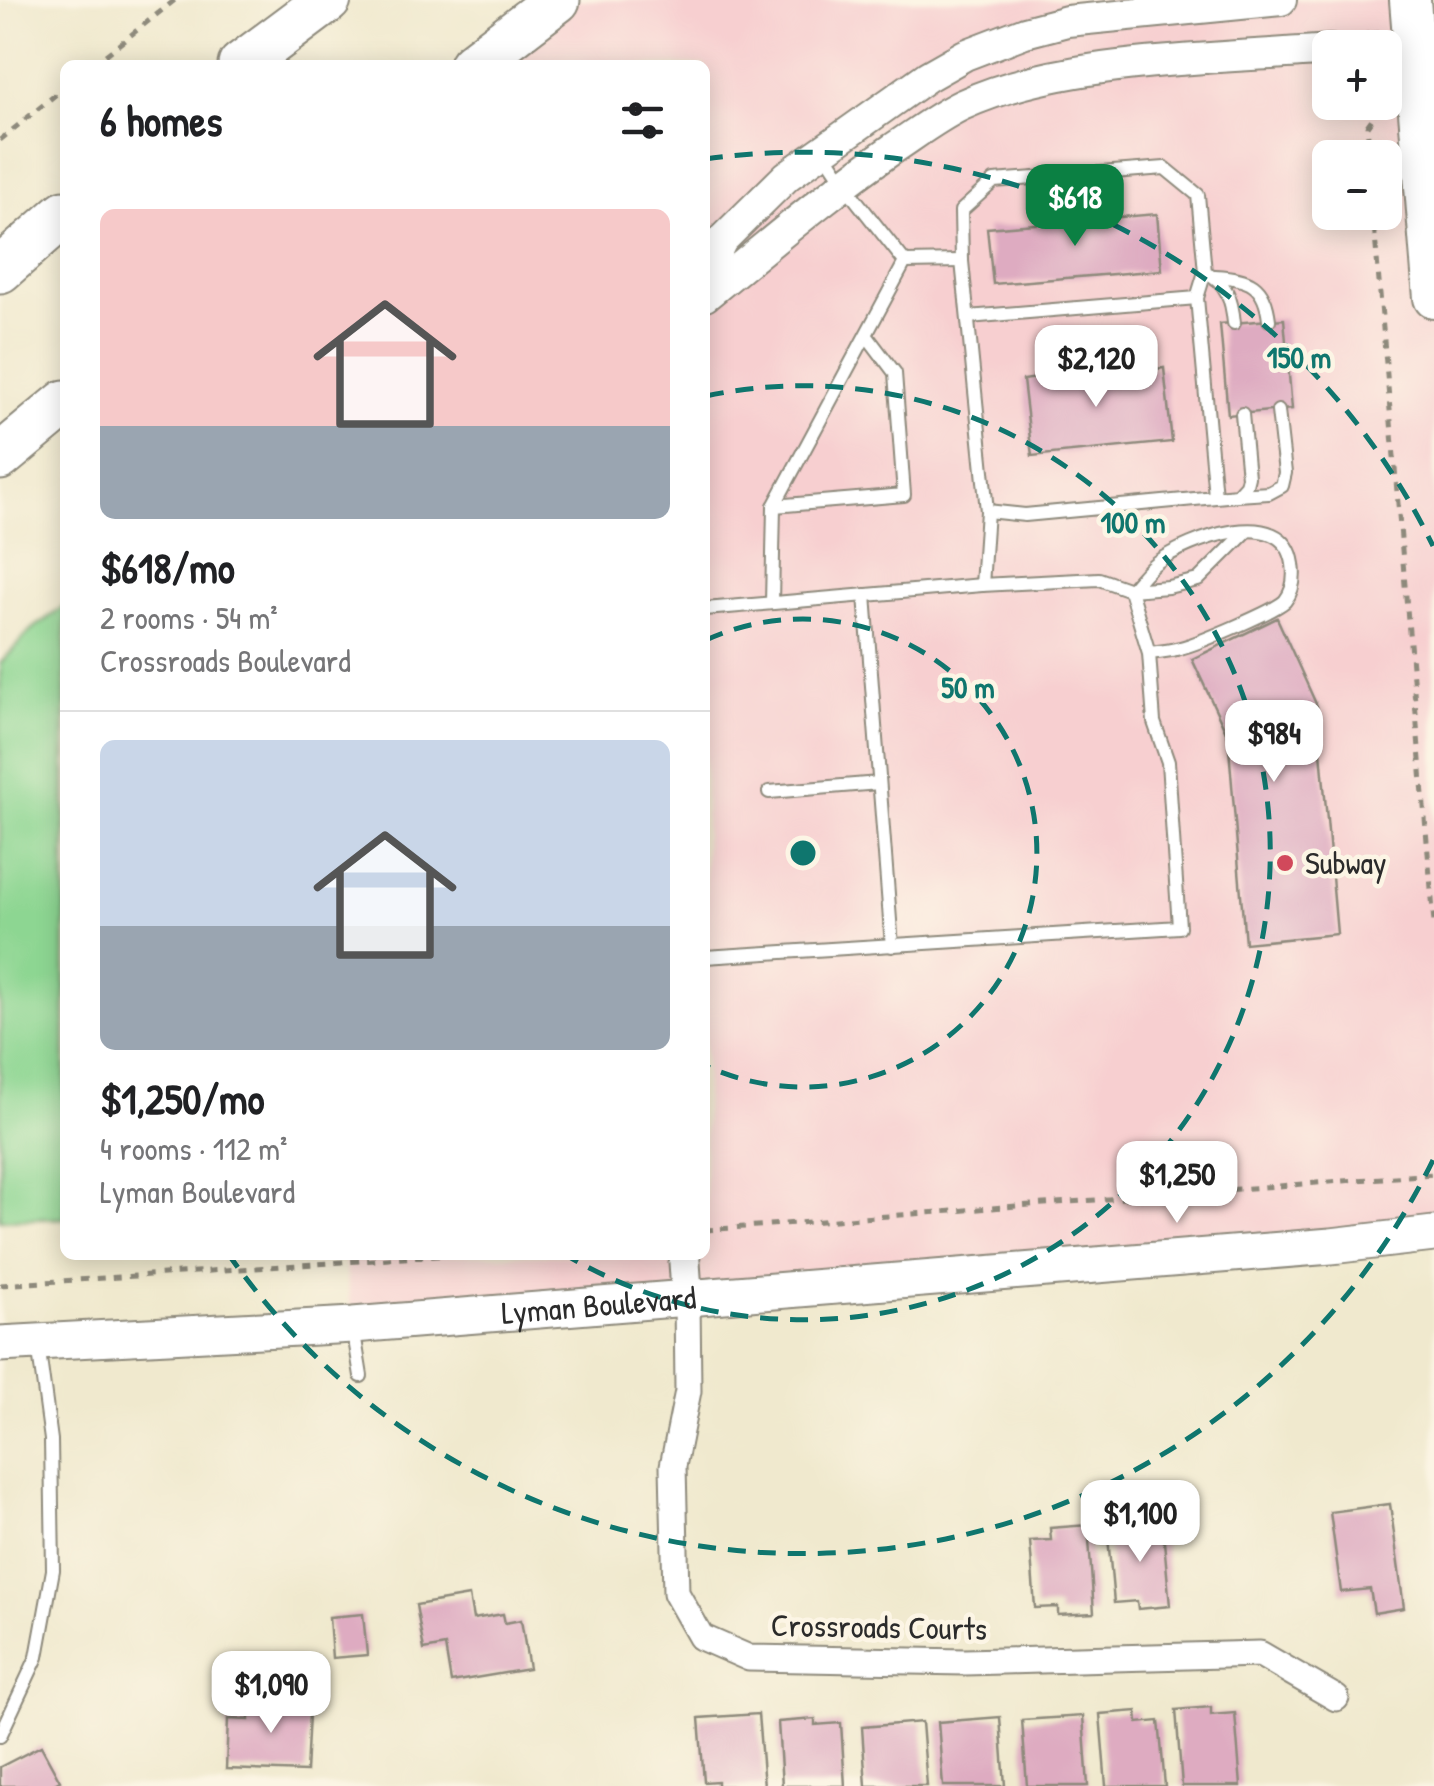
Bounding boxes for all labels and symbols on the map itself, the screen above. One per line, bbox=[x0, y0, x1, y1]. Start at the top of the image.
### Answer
pin: $618 bbox=[1016, 164, 1134, 249]
pin: $2,120 bbox=[1015, 325, 1177, 410]
text: 150 m bbox=[1267, 337, 1331, 377]
text: 100 m bbox=[1100, 502, 1166, 542]
text: 50 m bbox=[941, 667, 995, 707]
pin: $984 bbox=[1215, 700, 1333, 785]
centre of rings bbox=[785, 835, 821, 871]
place label: Subway bbox=[1305, 841, 1387, 884]
marker: Subway bbox=[1274, 852, 1296, 874]
pin: $1,250 bbox=[1096, 1141, 1258, 1226]
street label: Lyman Boulevard bbox=[500, 1275, 698, 1334]
pin: $1,100 bbox=[1059, 1480, 1221, 1565]
street label: Crossroads Courts bbox=[771, 1603, 987, 1650]
pin: $1,090 bbox=[190, 1651, 352, 1736]

